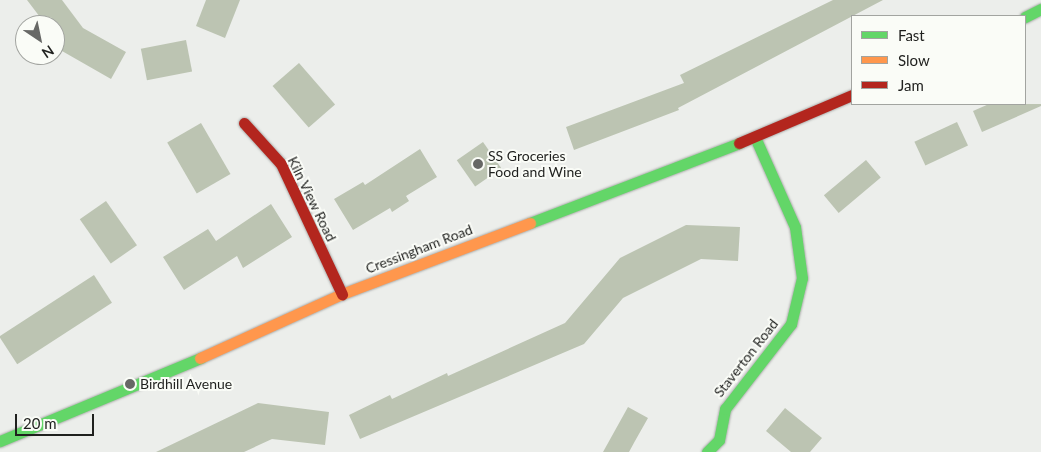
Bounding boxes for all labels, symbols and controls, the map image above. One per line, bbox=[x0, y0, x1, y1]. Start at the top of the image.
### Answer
north arrow bbox=[15, 15, 65, 65]
legend bbox=[851, 15, 1026, 105]
text: Fast bbox=[898, 26, 925, 44]
text: N bbox=[39, 42, 57, 62]
text: Slow bbox=[898, 51, 930, 69]
text: Jam bbox=[898, 76, 924, 94]
place label: SS Groceries Food and Wine bbox=[488, 148, 582, 180]
street label: Kiln View Road bbox=[284, 153, 340, 245]
marker: SS Groceries Food and Wine bbox=[472, 158, 484, 170]
street label: Cressingham Road bbox=[363, 221, 475, 277]
street label: Staverton Road bbox=[710, 316, 782, 400]
place label: Birdhill Avenue bbox=[140, 376, 233, 392]
marker: Birdhill Avenue bbox=[124, 378, 136, 390]
scale bar bbox=[18, 404, 96, 436]
text: 20 m bbox=[23, 414, 57, 432]

